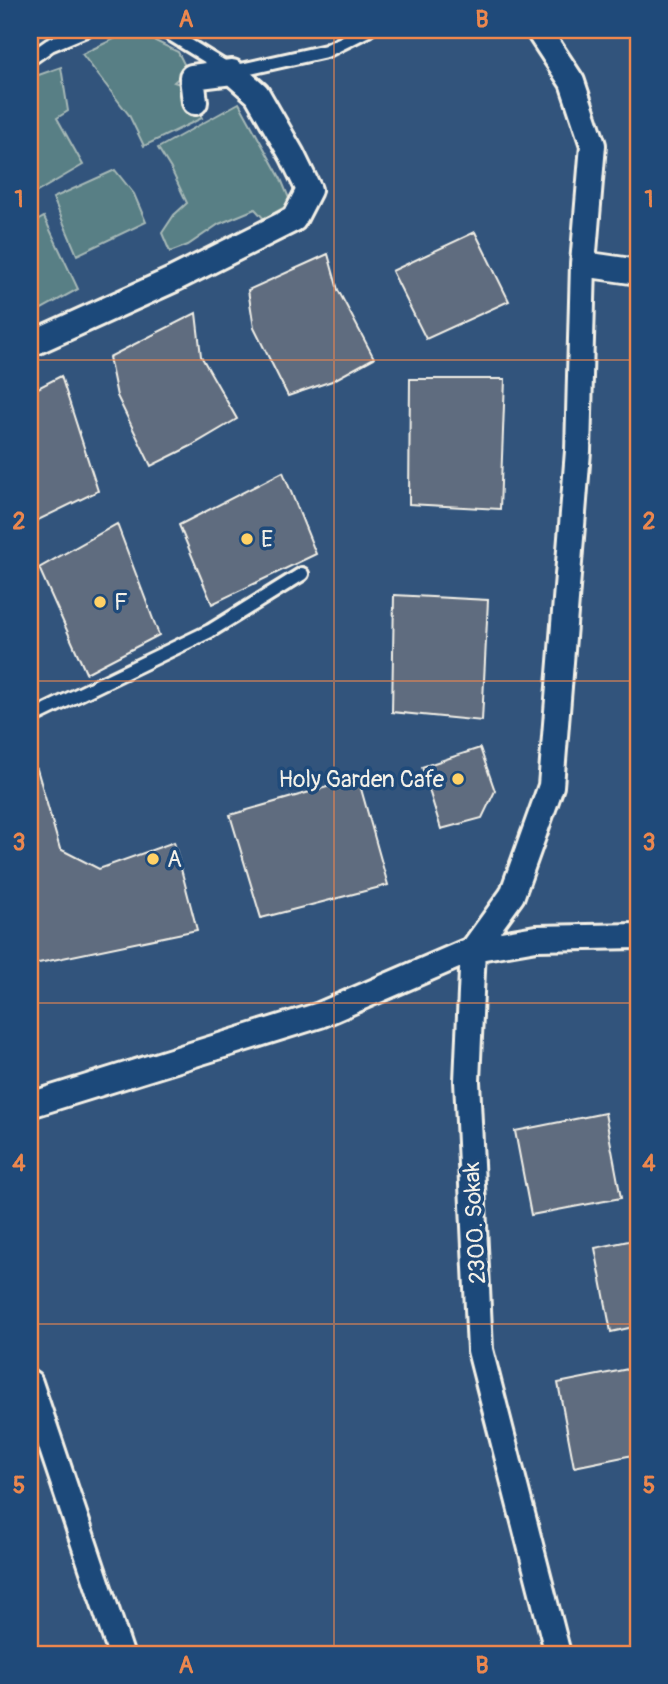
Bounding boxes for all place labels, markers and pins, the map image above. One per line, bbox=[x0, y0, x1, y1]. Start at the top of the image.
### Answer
place label: E bbox=[261, 525, 273, 554]
marker: E bbox=[239, 531, 255, 547]
place label: F bbox=[114, 588, 128, 617]
marker: F bbox=[92, 594, 108, 610]
place label: Holy Garden Cafe bbox=[279, 765, 445, 794]
marker: Holy Garden Cafe bbox=[450, 771, 466, 787]
place label: A bbox=[167, 845, 182, 874]
marker: A bbox=[145, 851, 161, 867]

